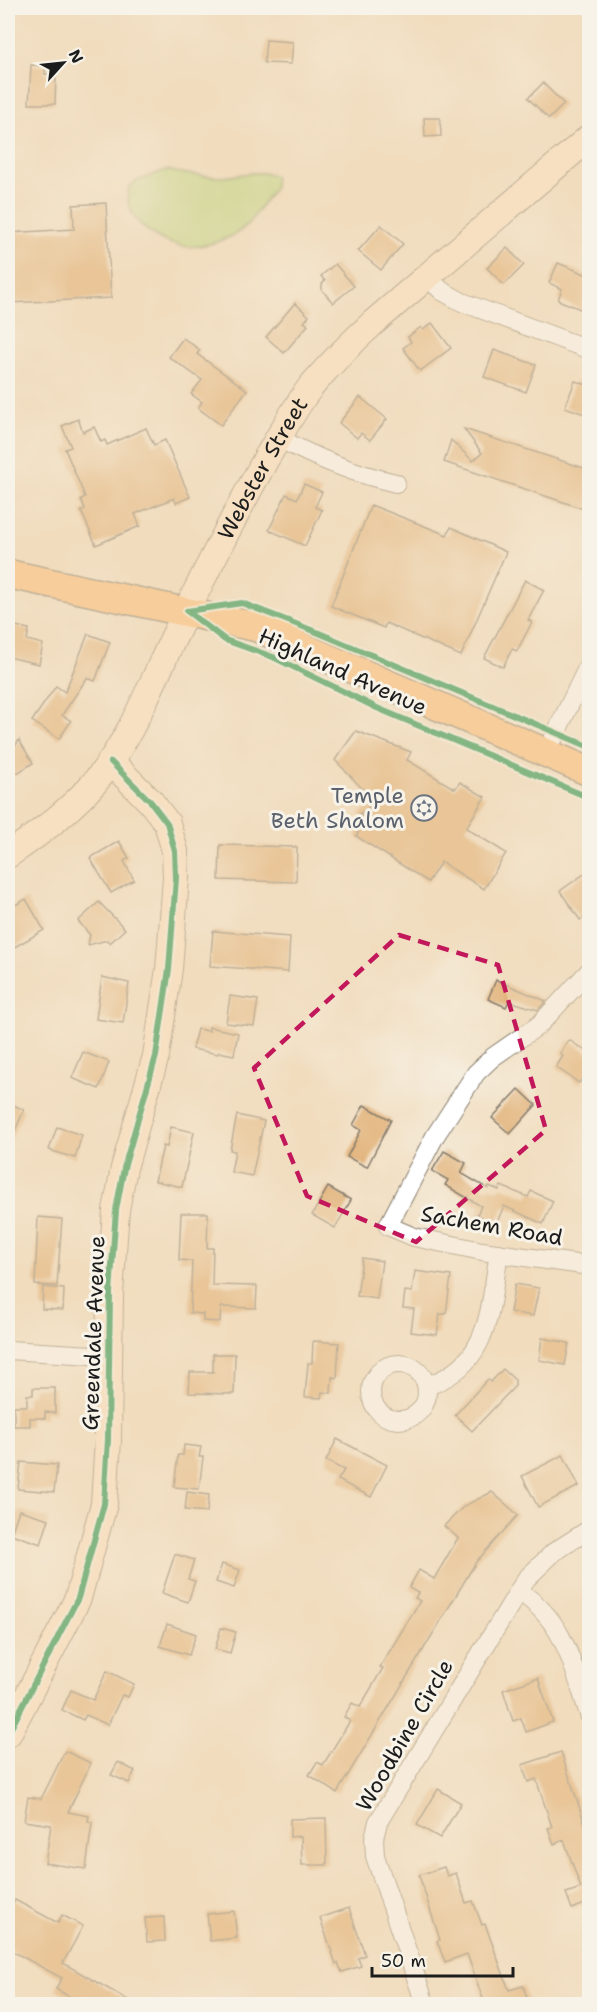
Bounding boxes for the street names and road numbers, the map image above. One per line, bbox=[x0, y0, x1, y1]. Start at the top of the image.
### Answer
street label: Webster Street bbox=[211, 391, 314, 545]
street label: Highland Avenue bbox=[254, 621, 432, 722]
street label: Sachem Road bbox=[419, 1199, 565, 1252]
street label: Greendale Avenue bbox=[76, 1235, 111, 1431]
street label: Woodbine Circle bbox=[349, 1654, 460, 1816]

